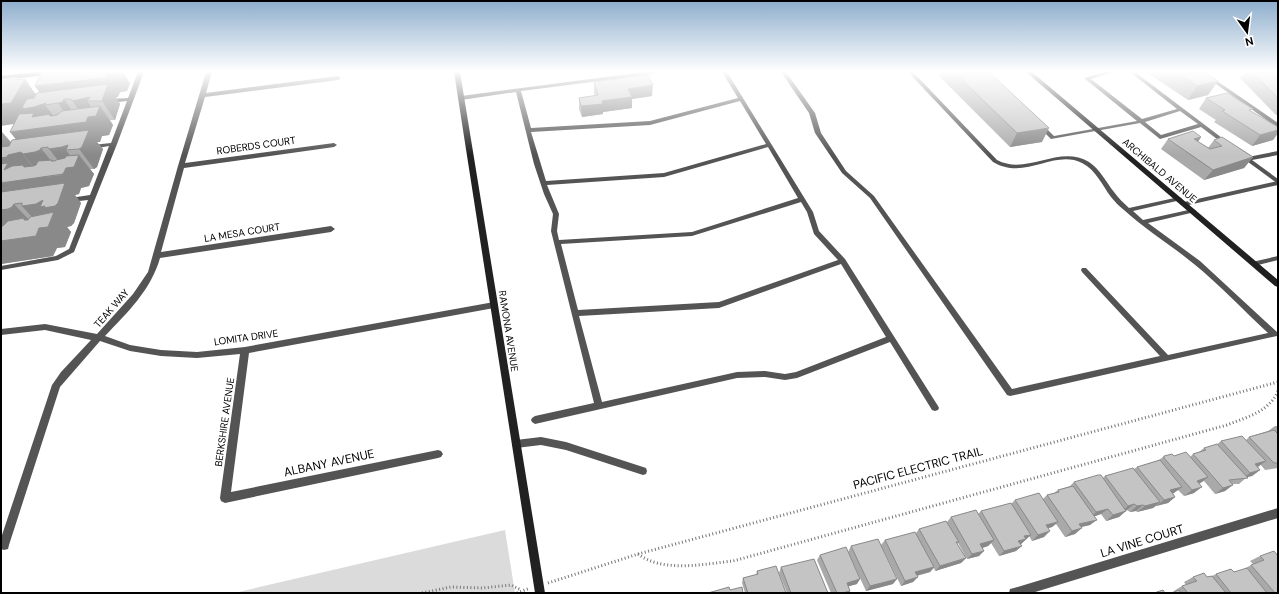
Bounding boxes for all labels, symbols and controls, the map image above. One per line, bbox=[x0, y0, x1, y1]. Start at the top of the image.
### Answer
north arrow bbox=[1227, 12, 1267, 52]
text: N bbox=[1244, 34, 1255, 49]
street label: ROBERDS COURT bbox=[216, 133, 297, 157]
street label: ARCHIBALD AVENUE bbox=[1120, 135, 1200, 206]
street label: LA MESA COURT bbox=[203, 220, 281, 245]
street label: TEAK WAY bbox=[91, 286, 132, 330]
street label: RAMONA AVENUE bbox=[496, 290, 521, 373]
street label: LOMITA DRIVE bbox=[213, 327, 279, 348]
street label: BERKSHIRE AVENUE bbox=[212, 376, 237, 467]
street label: PACIFIC ELECTRIC TRAIL bbox=[851, 443, 985, 493]
street label: ALBANY AVENUE bbox=[282, 446, 376, 480]
street label: LA VINE COURT bbox=[1098, 521, 1186, 561]

